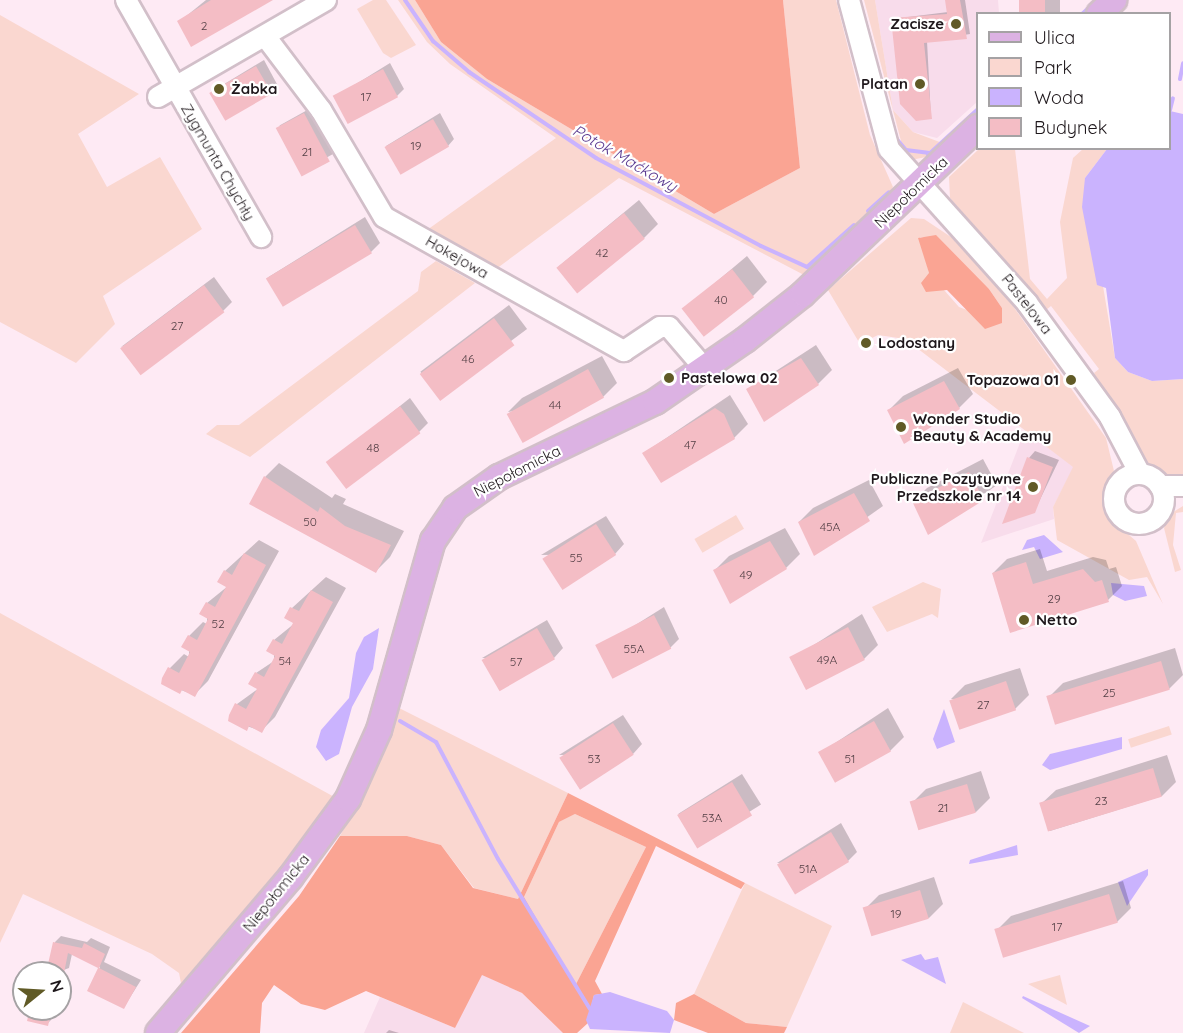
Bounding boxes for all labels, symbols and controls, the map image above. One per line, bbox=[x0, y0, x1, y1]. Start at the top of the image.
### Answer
legend bbox=[976, 12, 1171, 150]
place label: Zacisze bbox=[890, 15, 944, 33]
marker: Zacisze bbox=[949, 17, 963, 31]
house number: 2 bbox=[201, 19, 207, 33]
text: Ulica bbox=[1034, 26, 1075, 49]
text: Park bbox=[1034, 56, 1072, 79]
place label: Platan bbox=[861, 75, 908, 93]
marker: Platan bbox=[913, 77, 927, 91]
place label: Żabka bbox=[231, 80, 277, 98]
marker: Żabka bbox=[212, 82, 226, 96]
text: Woda bbox=[1034, 86, 1084, 109]
house number: 17 bbox=[361, 90, 371, 104]
street label: Zygmunta Chychły bbox=[177, 101, 259, 223]
text: Budynek bbox=[1034, 116, 1107, 139]
water label: Potok Maćkowy bbox=[569, 120, 681, 196]
house number: 19 bbox=[410, 139, 422, 153]
house number: 21 bbox=[301, 145, 313, 159]
street label: Niepołomicka bbox=[871, 153, 951, 231]
street label: Hokejowa bbox=[422, 232, 492, 282]
house number: 42 bbox=[596, 246, 608, 260]
street label: Pastelowa bbox=[998, 270, 1056, 338]
house number: 40 bbox=[714, 293, 728, 307]
house number: 27 bbox=[171, 319, 183, 333]
place label: Lodostany bbox=[878, 334, 955, 352]
marker: Lodostany bbox=[859, 336, 873, 350]
house number: 46 bbox=[462, 352, 474, 366]
place label: Pastelowa 02 bbox=[681, 369, 778, 387]
marker: Pastelowa 02 bbox=[662, 371, 676, 385]
place label: Topazowa 01 bbox=[966, 371, 1059, 389]
marker: Topazowa 01 bbox=[1064, 373, 1078, 387]
house number: 44 bbox=[549, 398, 561, 412]
place label: Wonder Studio Beauty & Academy bbox=[913, 409, 1051, 444]
marker: Wonder Studio Beauty & Academy bbox=[894, 420, 908, 434]
house number: 47 bbox=[684, 438, 696, 452]
house number: 48 bbox=[367, 441, 379, 455]
street label: Niepołomicka bbox=[471, 441, 563, 501]
place label: Publiczne Pozytywne Przedszkole nr 14 bbox=[871, 469, 1021, 504]
marker: Publiczne Pozytywne Przedszkole nr 14 bbox=[1026, 480, 1040, 494]
house number: 50 bbox=[303, 515, 317, 529]
house number: 45A bbox=[820, 520, 840, 534]
house number: 55 bbox=[569, 551, 583, 565]
house number: 49 bbox=[740, 568, 752, 582]
house number: 29 bbox=[1047, 592, 1061, 606]
place label: Netto bbox=[1036, 611, 1077, 629]
marker: Netto bbox=[1017, 613, 1031, 627]
house number: 52 bbox=[211, 617, 225, 631]
house number: 55A bbox=[624, 642, 644, 656]
house number: 49A bbox=[817, 653, 837, 667]
house number: 54 bbox=[279, 654, 291, 668]
house number: 57 bbox=[510, 655, 522, 669]
house number: 25 bbox=[1102, 686, 1116, 700]
house number: 27 bbox=[977, 698, 989, 712]
house number: 53 bbox=[588, 752, 600, 766]
house number: 51 bbox=[845, 752, 855, 766]
house number: 23 bbox=[1095, 794, 1107, 808]
house number: 21 bbox=[937, 801, 949, 815]
house number: 53A bbox=[702, 811, 722, 825]
street label: Niepołomicka bbox=[239, 850, 313, 936]
house number: 51A bbox=[799, 862, 817, 876]
house number: 19 bbox=[890, 907, 902, 921]
house number: 17 bbox=[1052, 920, 1062, 934]
north arrow bbox=[12, 961, 72, 1021]
text: N bbox=[46, 977, 69, 995]

